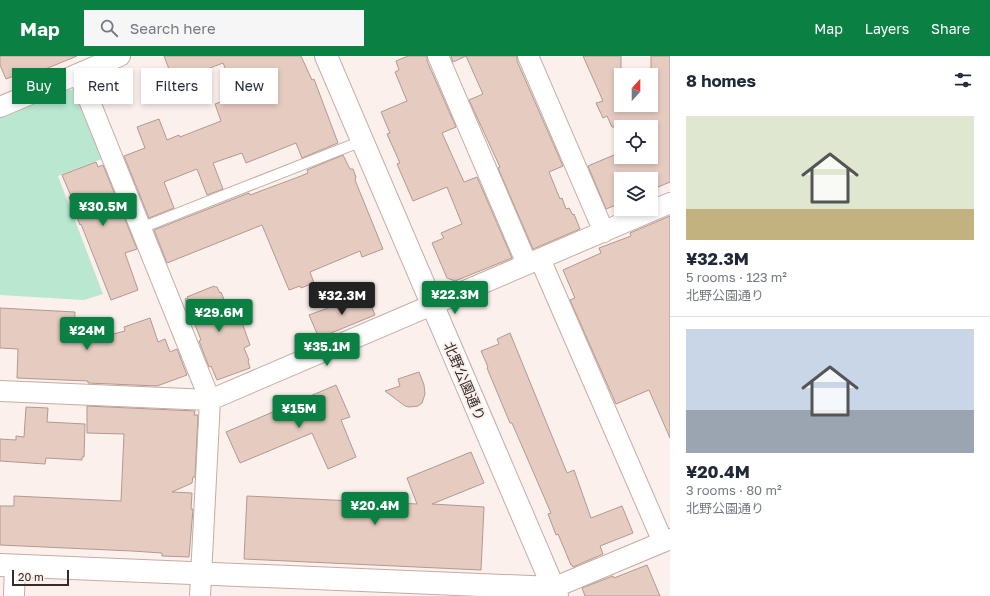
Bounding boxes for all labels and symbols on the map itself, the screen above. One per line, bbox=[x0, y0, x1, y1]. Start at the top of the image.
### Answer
north arrow bbox=[614, 68, 658, 112]
pin: ¥30.5M bbox=[70, 193, 136, 227]
pin: ¥22.3M bbox=[422, 281, 488, 315]
pin: ¥32.3M bbox=[309, 282, 375, 316]
pin: ¥29.6M bbox=[186, 299, 252, 333]
pin: ¥24M bbox=[63, 317, 111, 351]
pin: ¥35.1M bbox=[294, 333, 360, 367]
street label: 北野公園通り bbox=[441, 339, 489, 423]
pin: ¥15M bbox=[275, 395, 323, 429]
pin: ¥20.4M bbox=[342, 492, 408, 526]
scale bar bbox=[12, 568, 69, 587]

